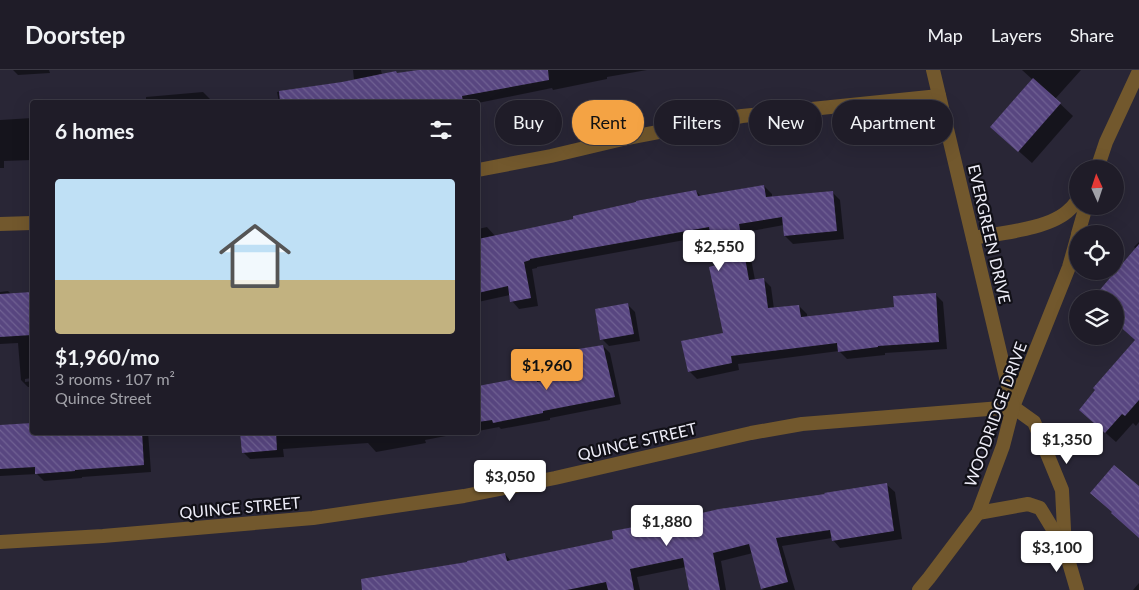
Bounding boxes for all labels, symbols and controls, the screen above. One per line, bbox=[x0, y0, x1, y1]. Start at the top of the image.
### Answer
text: Doorstep bbox=[25, 20, 125, 49]
text: Map bbox=[927, 24, 963, 46]
text: Layers bbox=[991, 24, 1042, 46]
text: Share bbox=[1070, 24, 1114, 46]
chip: Buy bbox=[495, 100, 562, 145]
chip: Rent bbox=[572, 100, 644, 145]
chip: Filters bbox=[654, 100, 739, 145]
chip: New bbox=[749, 100, 822, 145]
chip: Apartment bbox=[832, 100, 953, 145]
icon: filters bbox=[427, 116, 455, 144]
text: 6 homes bbox=[55, 118, 134, 143]
north arrow bbox=[1069, 160, 1124, 215]
map controls bbox=[1069, 160, 1124, 345]
street label: EVERGREEN DRIVE bbox=[965, 162, 1015, 306]
icon: home bbox=[210, 211, 300, 301]
button: locate bbox=[1069, 225, 1124, 280]
pin: $2,550 bbox=[678, 230, 760, 272]
text: $2,550 bbox=[694, 236, 744, 255]
button: layers bbox=[1069, 290, 1124, 345]
street label: WOODRIDGE DRIVE bbox=[960, 339, 1030, 489]
text: $1,960/mo bbox=[55, 344, 160, 369]
pin: $1,960 bbox=[506, 348, 588, 391]
text: $1,960 bbox=[522, 355, 572, 374]
text: 3 rooms · 107 m² bbox=[55, 369, 175, 388]
text: Quince Street bbox=[55, 388, 152, 407]
street label: QUINCE STREET bbox=[576, 418, 699, 464]
pin: $1,350 bbox=[1026, 422, 1108, 465]
text: $1,350 bbox=[1042, 429, 1092, 448]
pin: $3,050 bbox=[469, 460, 551, 502]
text: $3,050 bbox=[485, 466, 535, 485]
street label: QUINCE STREET bbox=[179, 492, 302, 522]
pin: $1,880 bbox=[626, 504, 708, 547]
text: $1,880 bbox=[642, 511, 692, 530]
pin: $3,100 bbox=[1016, 530, 1098, 573]
text: $3,100 bbox=[1032, 537, 1082, 556]

